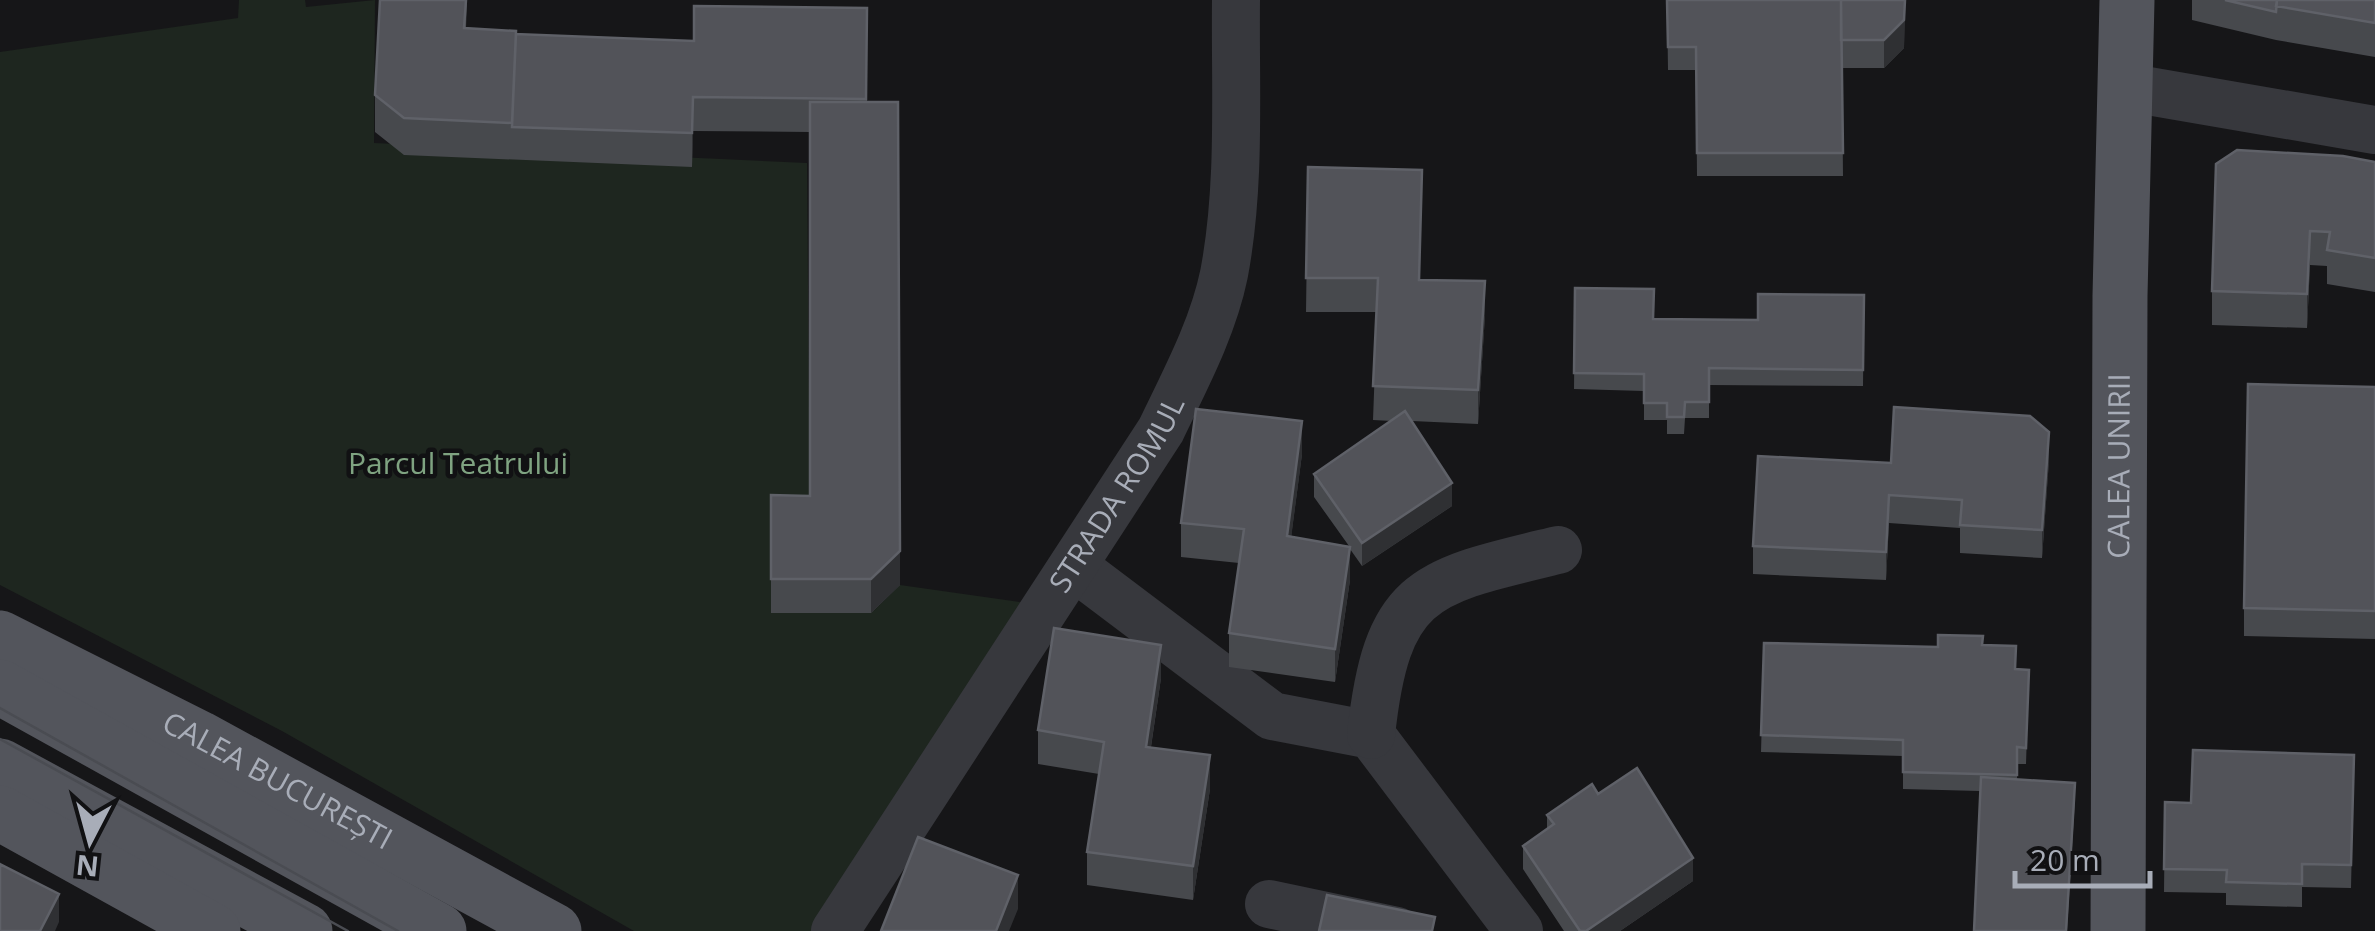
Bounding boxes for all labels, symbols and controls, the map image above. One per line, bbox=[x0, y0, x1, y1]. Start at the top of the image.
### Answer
street label: CALEA UNIRII bbox=[2097, 373, 2139, 559]
street label: STRADA ROMUL bbox=[1039, 389, 1193, 600]
park label: Parcul Teatrului bbox=[348, 442, 568, 483]
street label: CALEA BUCUREȘTI bbox=[156, 701, 400, 858]
north arrow bbox=[40, 791, 140, 891]
scale bar bbox=[2015, 826, 2150, 888]
text: 20 m bbox=[2030, 839, 2100, 880]
text: N bbox=[74, 847, 101, 887]

